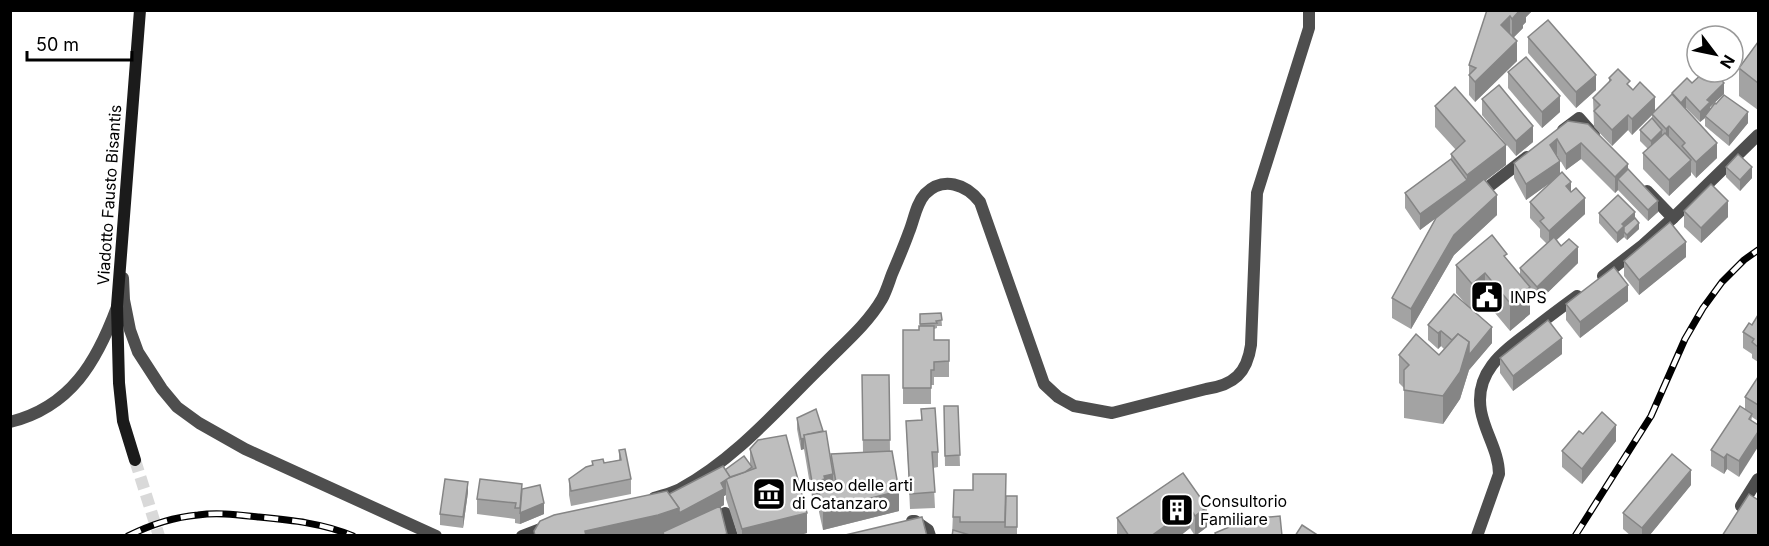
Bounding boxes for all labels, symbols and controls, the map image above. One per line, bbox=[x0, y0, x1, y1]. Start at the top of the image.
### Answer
scale bar bbox=[27, 24, 132, 62]
north arrow bbox=[1685, 24, 1745, 84]
text: 50 m bbox=[36, 34, 79, 55]
text: N bbox=[1716, 51, 1739, 72]
street label: Viadotto Fausto Bisantis bbox=[93, 104, 125, 286]
public building icon: INPS bbox=[1469, 279, 1505, 315]
place label: INPS bbox=[1510, 287, 1547, 307]
place label: Museo delle arti di Catanzaro bbox=[792, 475, 913, 513]
museum icon: Museo delle arti di Catanzaro bbox=[751, 476, 787, 512]
place label: Consultorio Familiare bbox=[1200, 491, 1287, 529]
building icon: Consultorio Familiare bbox=[1159, 492, 1195, 528]

